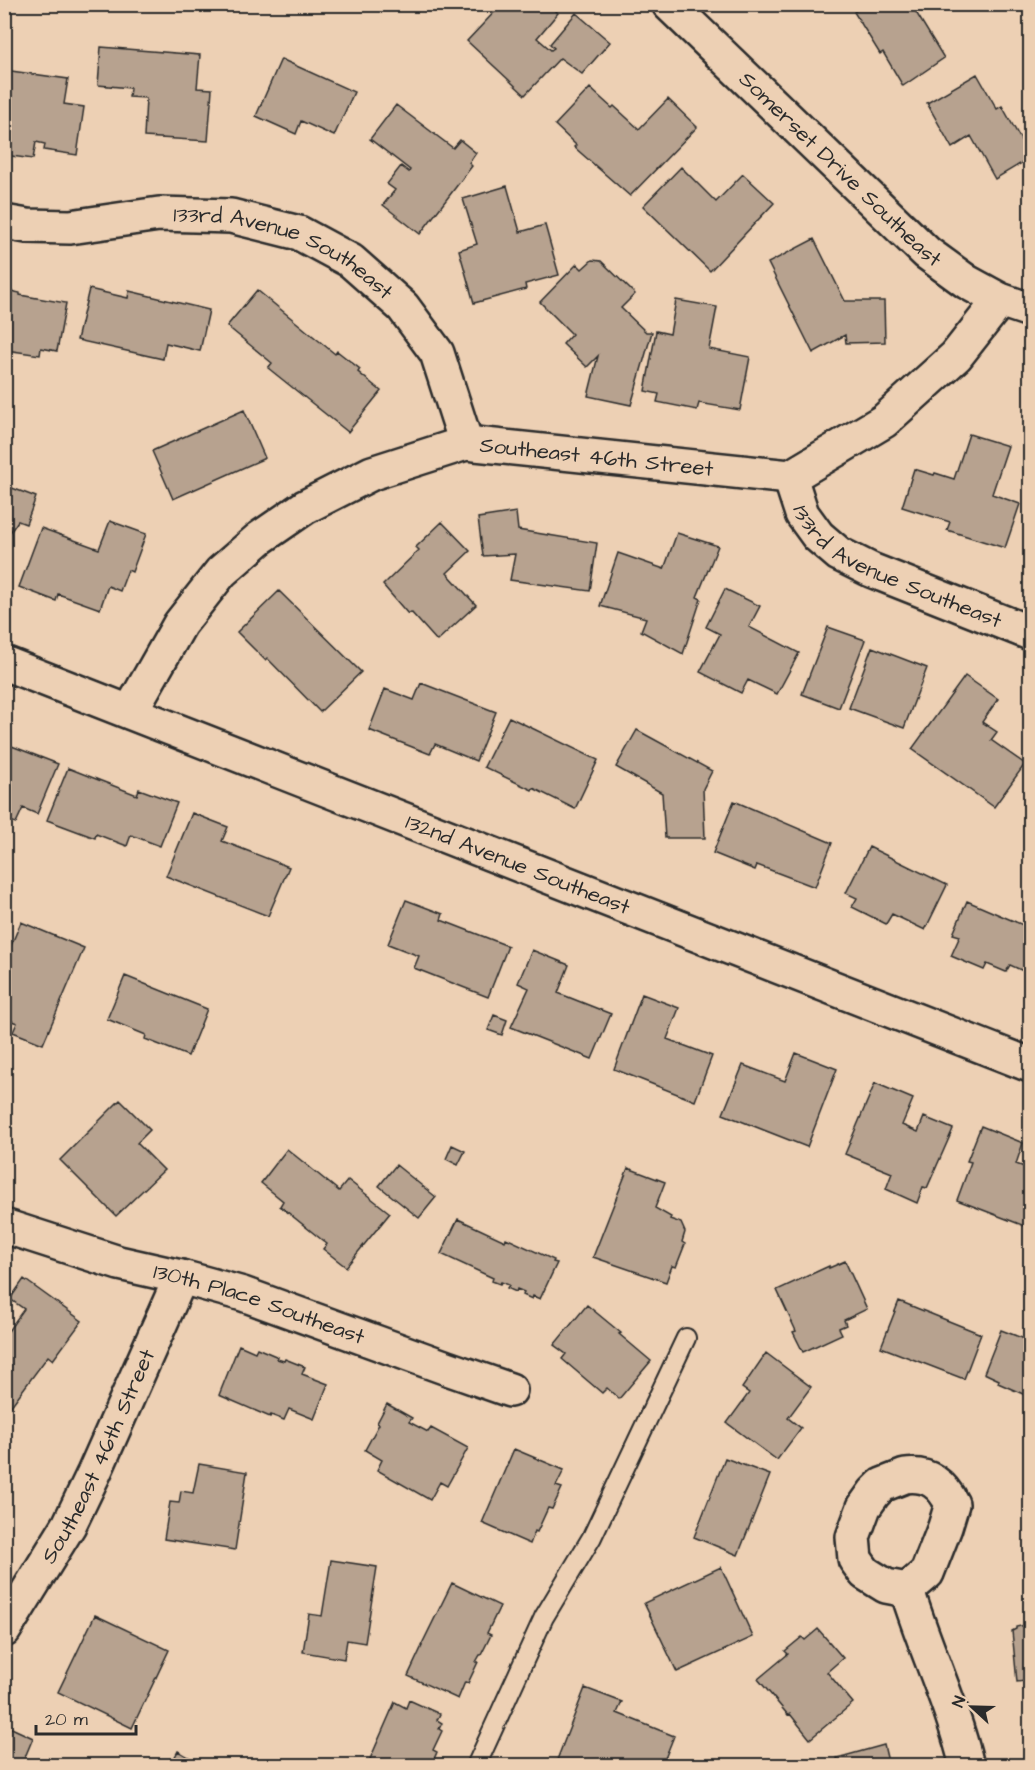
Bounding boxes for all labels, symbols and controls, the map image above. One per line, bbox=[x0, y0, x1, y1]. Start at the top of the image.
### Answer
street label: Somerset Drive Southeast bbox=[732, 64, 948, 274]
street label: 133rd Avenue Southeast bbox=[173, 199, 400, 307]
street label: Southeast 46th Street bbox=[478, 429, 715, 484]
street label: 133rd Avenue Southeast bbox=[785, 501, 1007, 636]
street label: 132nd Avenue Southeast bbox=[401, 806, 635, 922]
street label: 130th Place Southeast bbox=[151, 1256, 369, 1352]
street label: Southeast 46th Street bbox=[33, 1344, 163, 1570]
north arrow bbox=[942, 1677, 1002, 1737]
text: N bbox=[947, 1693, 971, 1711]
scale bar bbox=[36, 1698, 136, 1736]
text: 20 m bbox=[45, 1707, 88, 1732]

